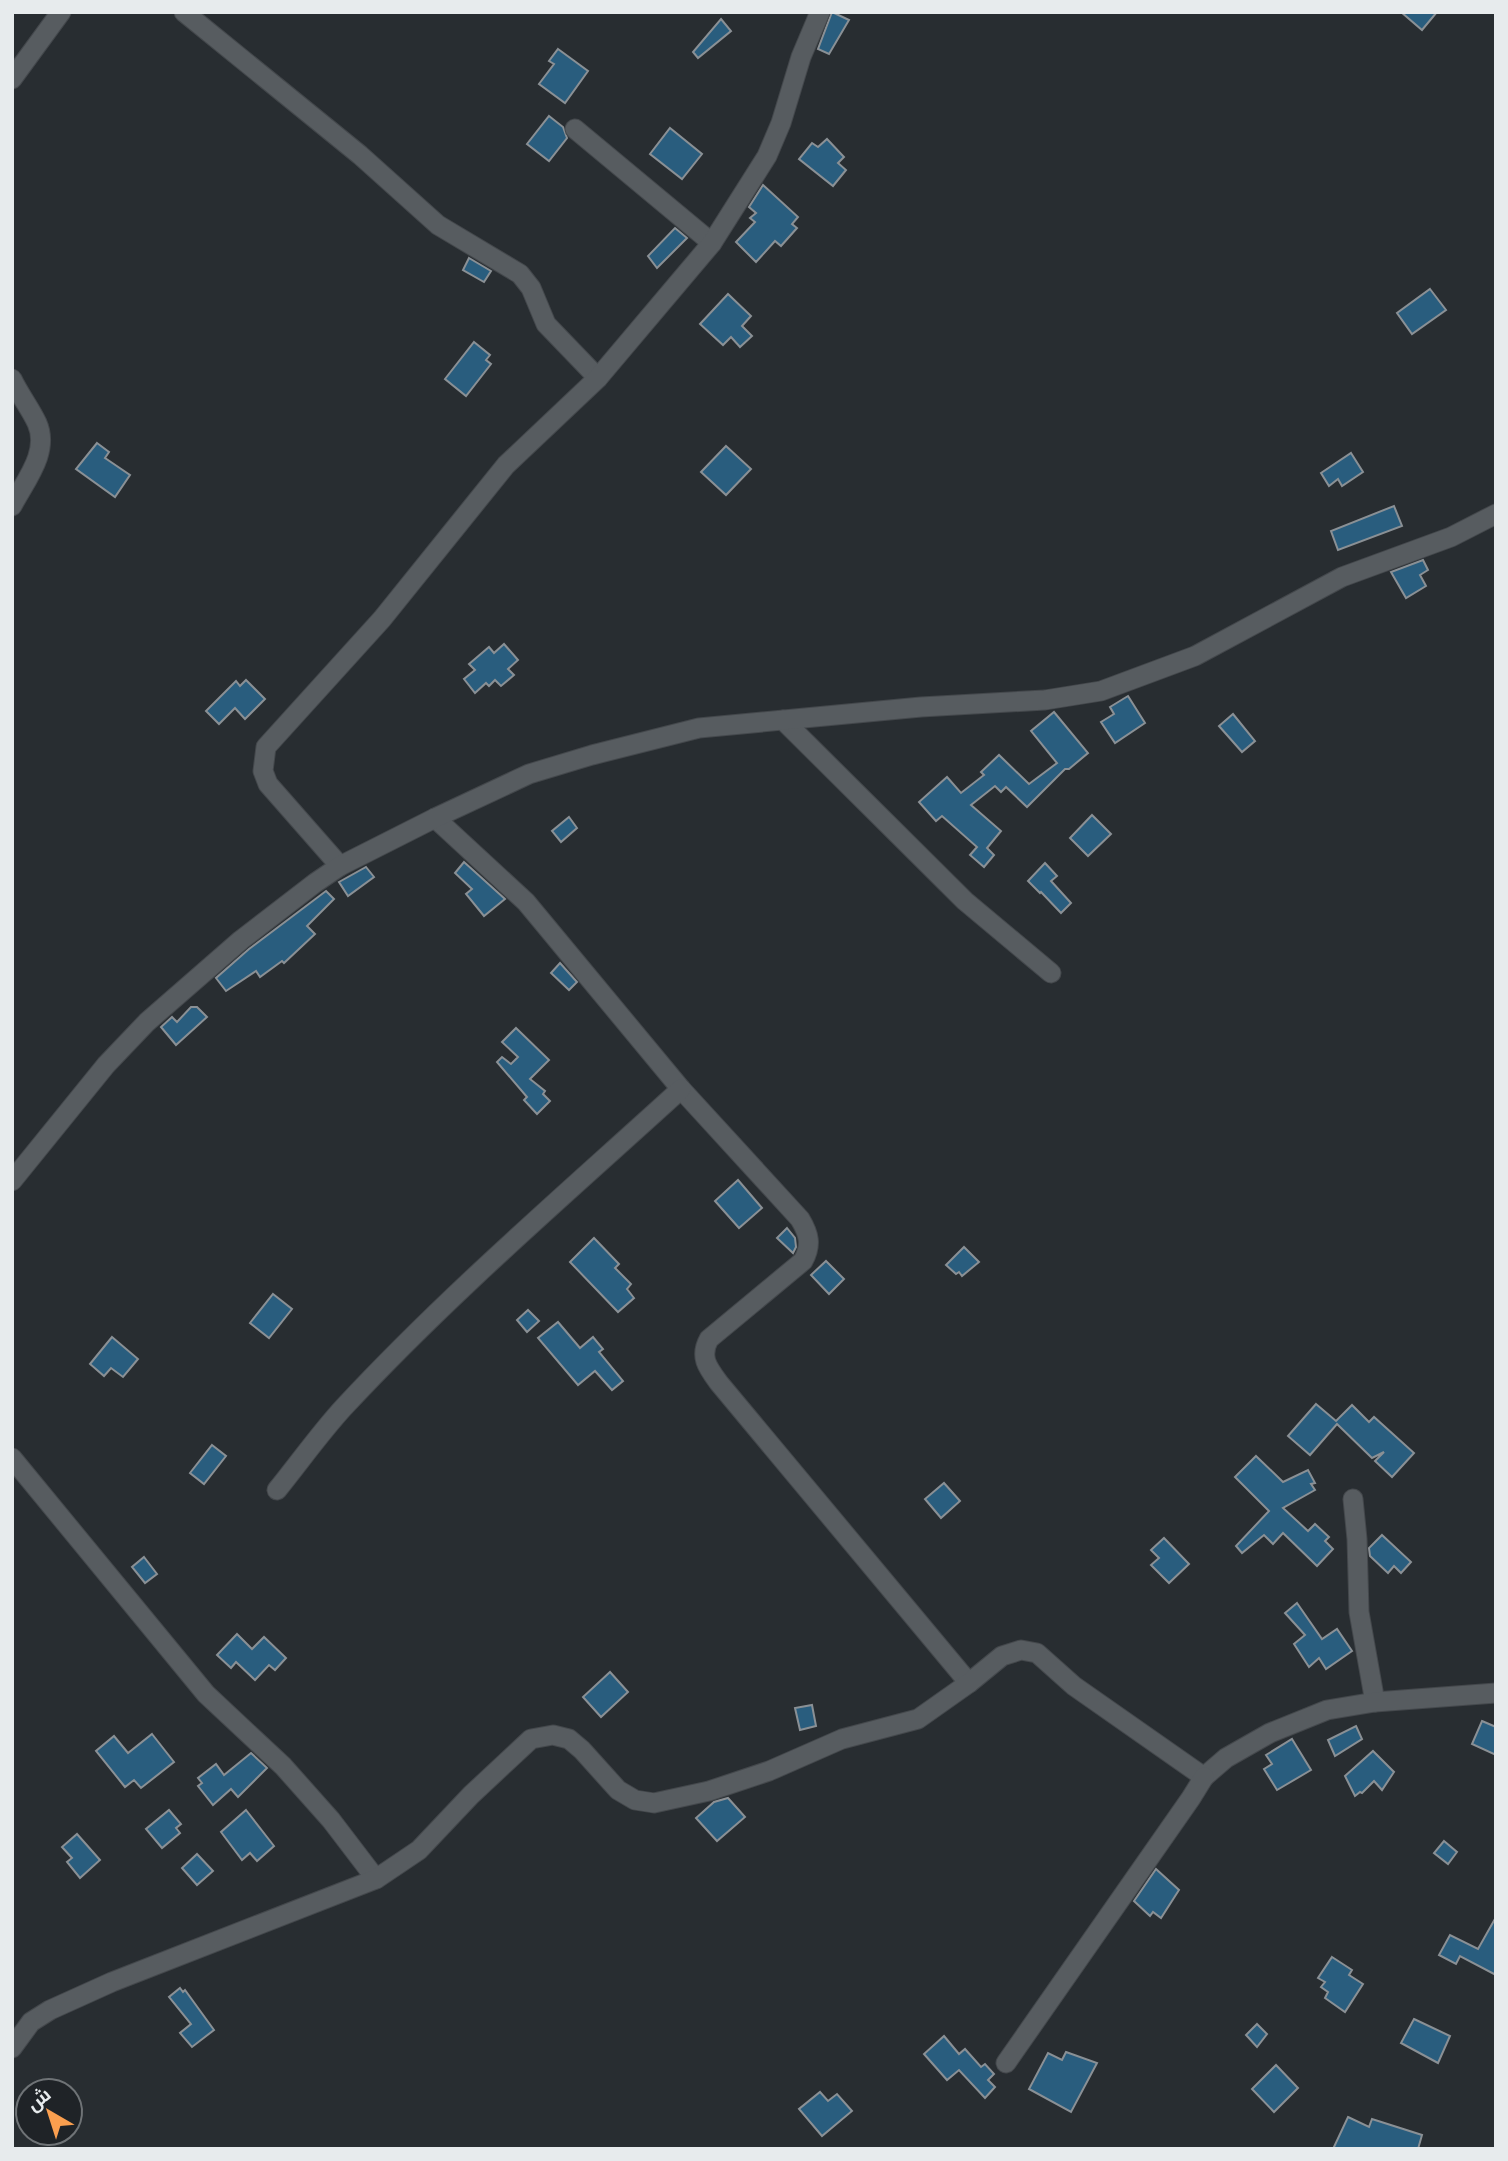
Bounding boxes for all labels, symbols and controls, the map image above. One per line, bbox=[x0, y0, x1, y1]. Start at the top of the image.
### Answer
north arrow bbox=[14, 2077, 84, 2147]
text: ش bbox=[21, 2082, 56, 2117]

